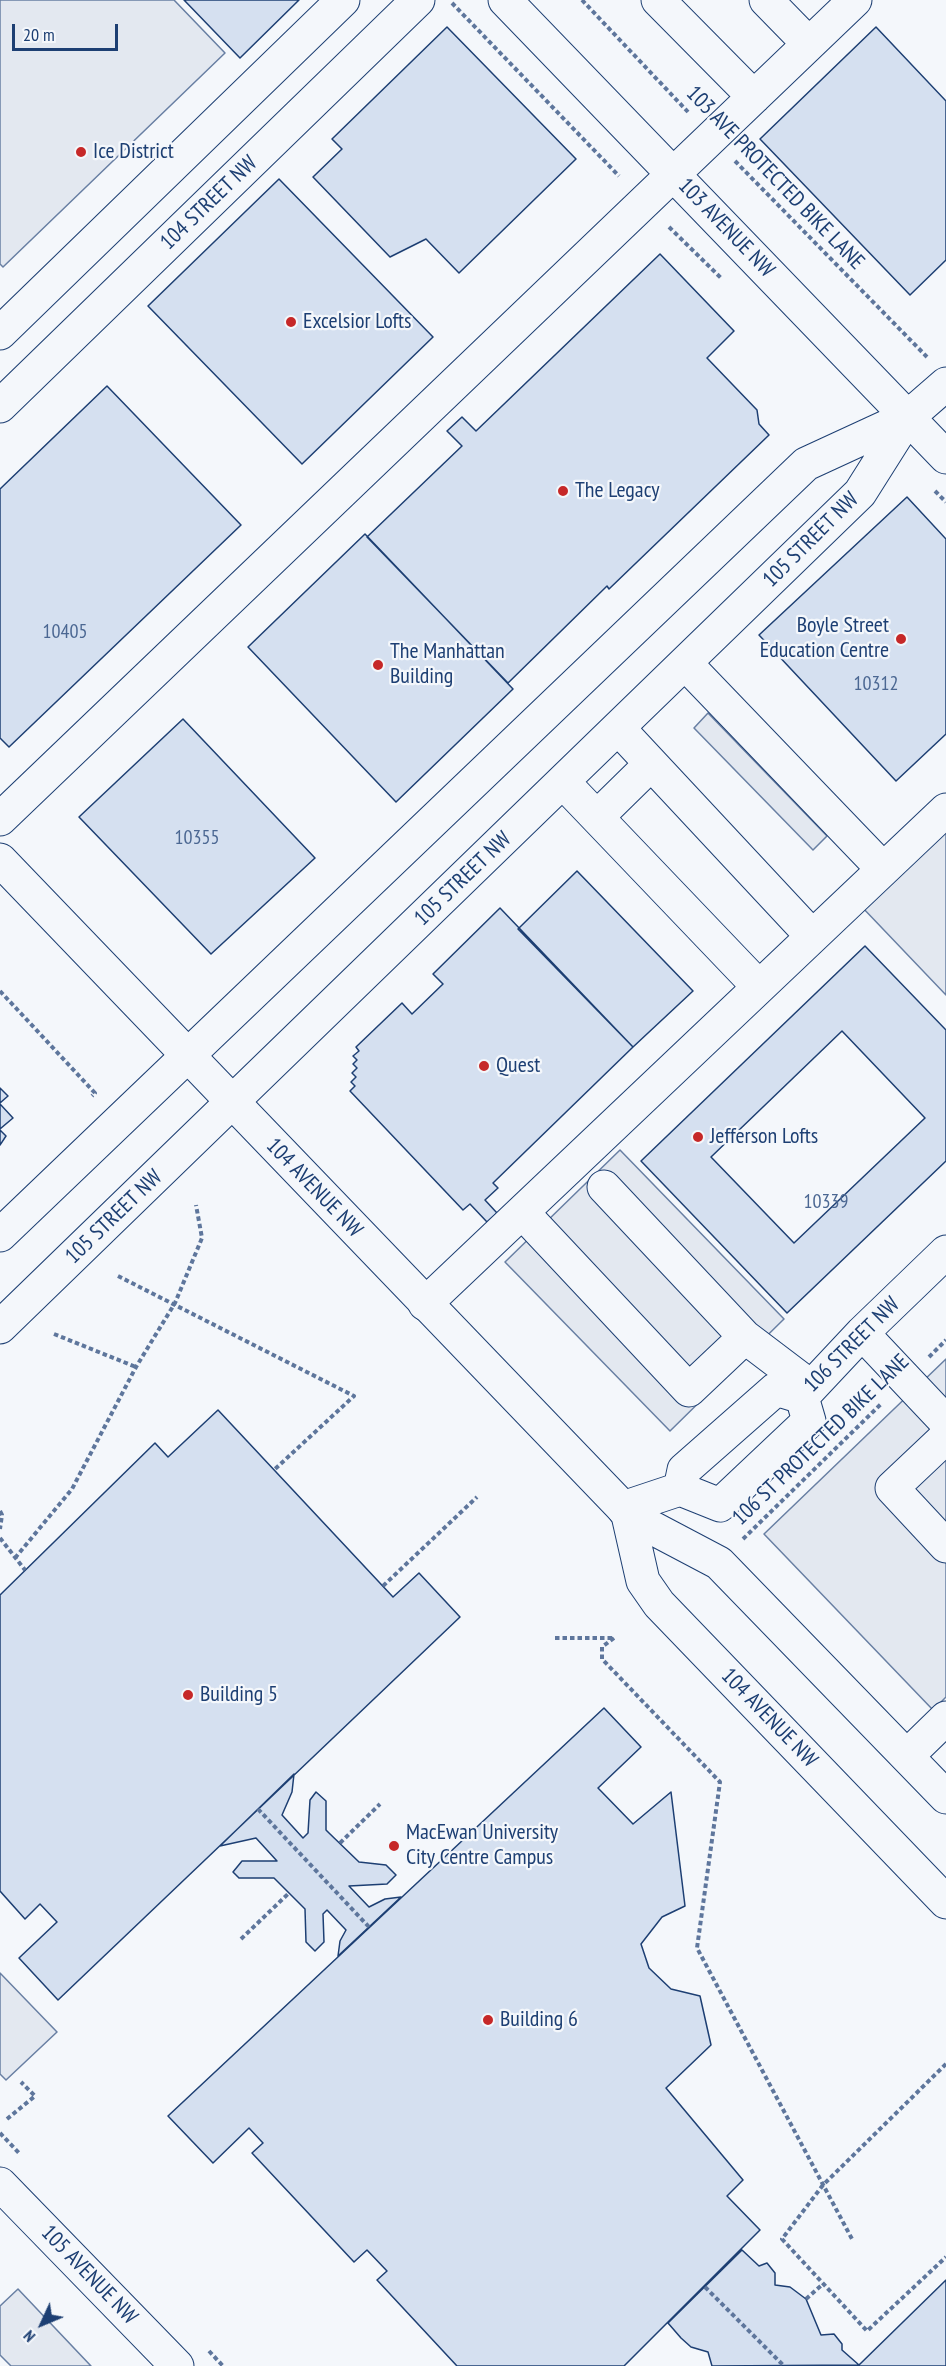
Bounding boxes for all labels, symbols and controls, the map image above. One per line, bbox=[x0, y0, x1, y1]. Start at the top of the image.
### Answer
scale bar bbox=[15, 12, 122, 50]
text: 20 m bbox=[23, 23, 55, 46]
street label: 103 AVE PROTECTED BIKE LANE bbox=[680, 81, 870, 275]
place label: Ice District bbox=[93, 139, 174, 165]
marker: Ice District bbox=[74, 145, 88, 159]
street label: 104 STREET NW bbox=[155, 150, 263, 256]
street label: 103 AVENUE NW bbox=[672, 173, 780, 283]
place label: Excelsior Lofts bbox=[303, 309, 411, 335]
marker: Excelsior Lofts bbox=[284, 315, 298, 329]
place label: The Legacy bbox=[575, 478, 660, 504]
marker: The Legacy bbox=[556, 484, 570, 498]
street label: 105 STREET NW bbox=[758, 487, 864, 593]
place label: Boyle Street Education Centre bbox=[760, 613, 889, 664]
house number: 10405 bbox=[43, 620, 87, 644]
marker: Boyle Street Education Centre bbox=[894, 632, 908, 646]
place label: The Manhattan Building bbox=[390, 639, 505, 690]
marker: The Manhattan Building bbox=[371, 658, 385, 672]
house number: 10312 bbox=[854, 672, 898, 696]
house number: 10355 bbox=[175, 826, 219, 850]
street label: 105 STREET NW bbox=[409, 826, 517, 932]
place label: Quest bbox=[496, 1053, 540, 1079]
marker: Quest bbox=[477, 1059, 491, 1073]
place label: Jefferson Lofts bbox=[710, 1124, 818, 1150]
marker: Jefferson Lofts bbox=[691, 1130, 705, 1144]
street label: 104 AVENUE NW bbox=[260, 1133, 368, 1243]
street label: 105 STREET NW bbox=[60, 1164, 168, 1270]
house number: 10339 bbox=[804, 1190, 848, 1214]
street label: 106 STREET NW bbox=[799, 1292, 905, 1398]
street label: 106 ST PROTECTED BIKE LANE bbox=[727, 1349, 915, 1531]
street label: 104 AVENUE NW bbox=[715, 1663, 823, 1773]
place label: Building 5 bbox=[200, 1682, 278, 1708]
marker: Building 5 bbox=[181, 1688, 195, 1702]
place label: MacEwan University City Centre Campus bbox=[406, 1820, 558, 1872]
marker: MacEwan University City Centre Campus bbox=[387, 1839, 401, 1853]
place label: Building 6 bbox=[500, 2007, 578, 2033]
marker: Building 6 bbox=[481, 2013, 495, 2027]
street label: 105 AVENUE NW bbox=[35, 2220, 143, 2330]
north arrow bbox=[12, 2294, 72, 2354]
text: N bbox=[19, 2326, 39, 2347]

